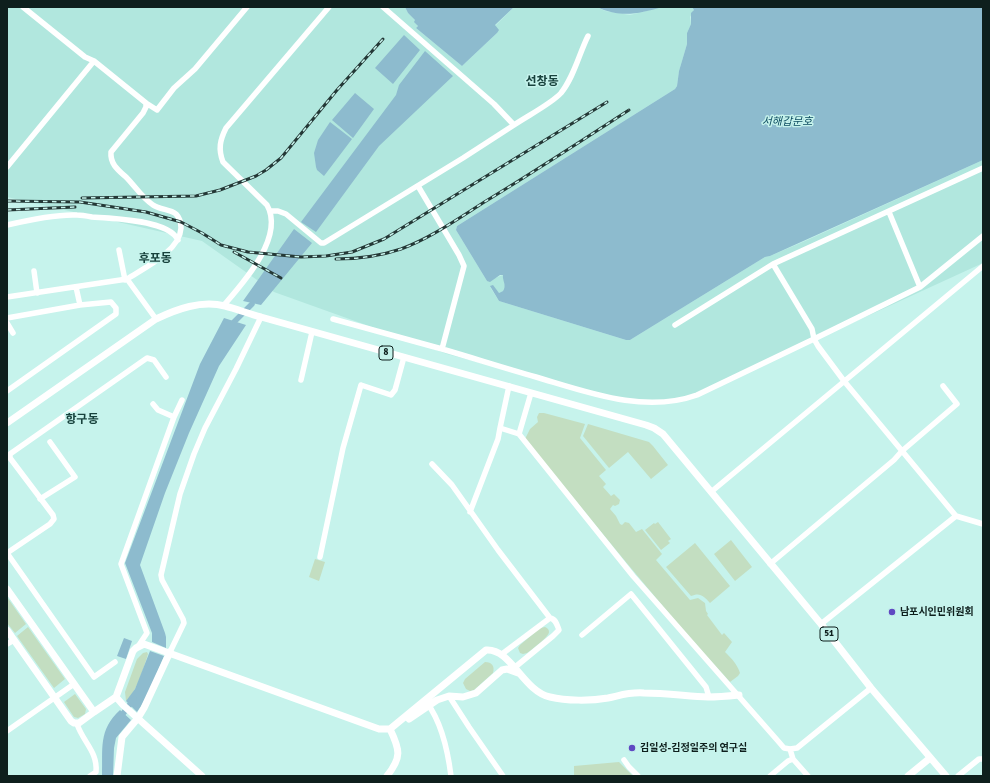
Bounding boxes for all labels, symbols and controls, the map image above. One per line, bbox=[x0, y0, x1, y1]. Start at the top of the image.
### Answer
district label: 선창동 bbox=[525, 75, 559, 89]
water label: 서해갑문호 bbox=[762, 115, 812, 129]
district label: 후포동 bbox=[138, 252, 172, 266]
road number: 8 bbox=[379, 346, 393, 360]
district label: 항구동 bbox=[65, 413, 99, 427]
place label: 남포시인민위원회 bbox=[900, 606, 974, 618]
marker: 남포시인민위원회 bbox=[887, 607, 897, 617]
road number: 51 bbox=[820, 627, 838, 641]
place label: 김일성-김정일주의 연구실 bbox=[640, 742, 747, 754]
marker: 김일성-김정일주의 연구실 bbox=[627, 743, 637, 753]

